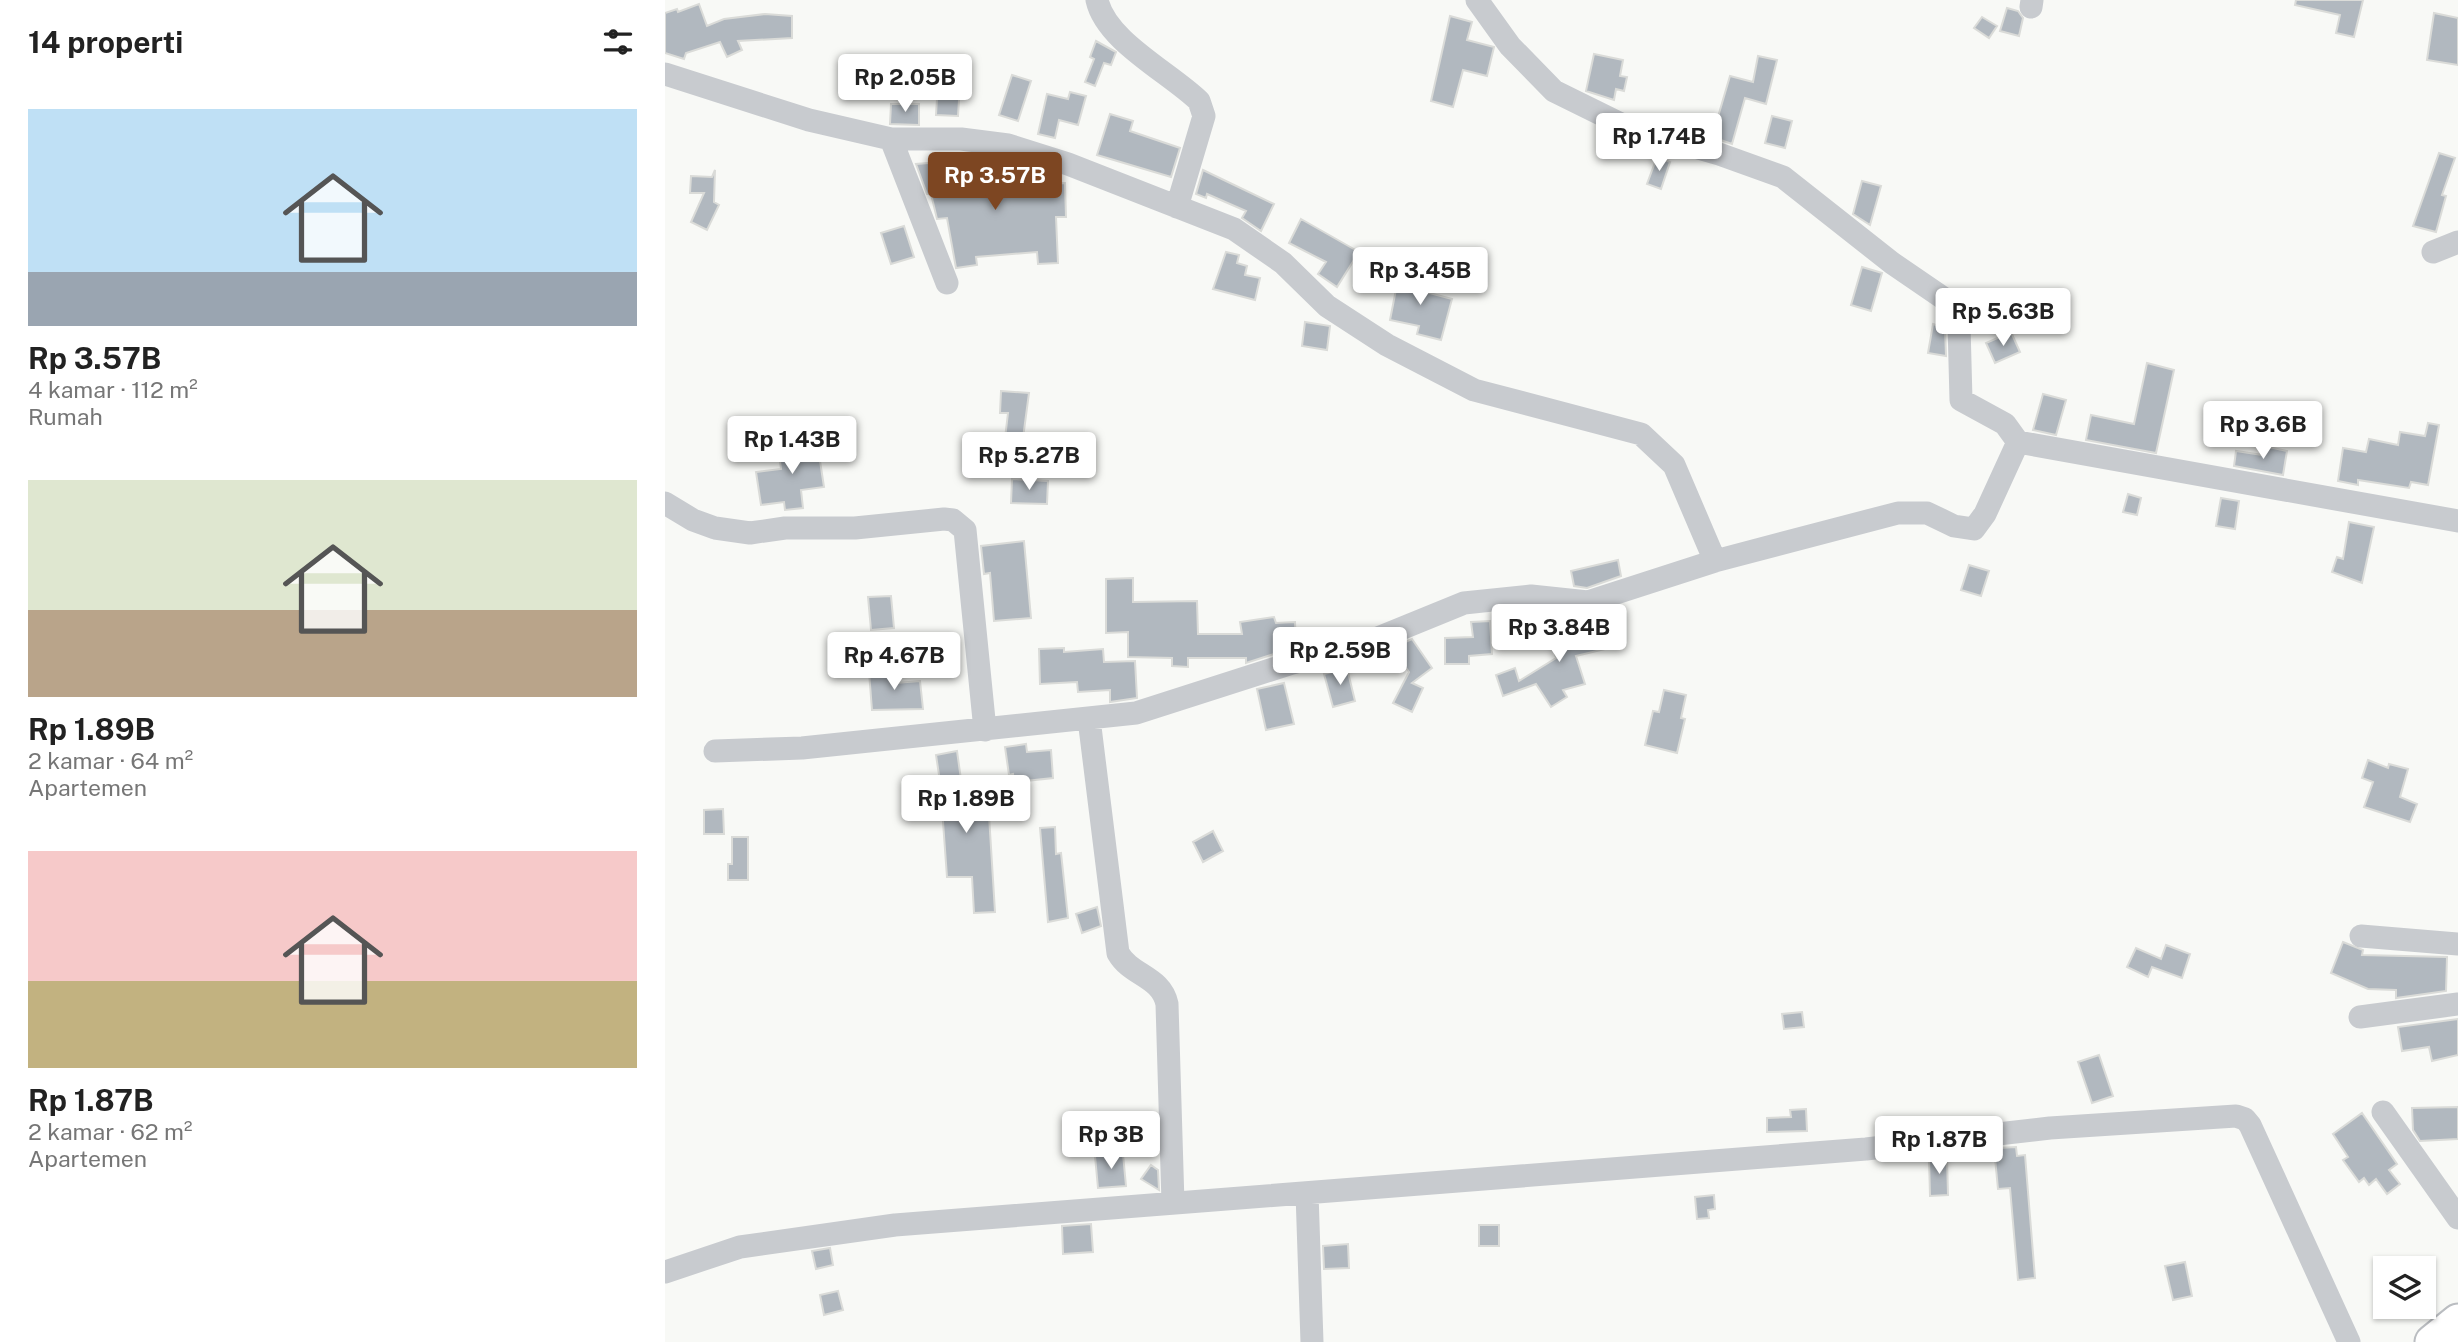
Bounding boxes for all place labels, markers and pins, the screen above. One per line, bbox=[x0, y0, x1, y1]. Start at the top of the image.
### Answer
pin: Rp 2.05B bbox=[833, 54, 977, 114]
pin: Rp 1.74B bbox=[1587, 114, 1731, 173]
pin: Rp 3.57B bbox=[923, 152, 1067, 212]
pin: Rp 3.45B bbox=[1348, 247, 1492, 307]
pin: Rp 5.63B bbox=[1931, 288, 2075, 348]
pin: Rp 3.6B bbox=[2198, 402, 2328, 461]
pin: Rp 1.43B bbox=[720, 416, 864, 476]
pin: Rp 5.27B bbox=[957, 433, 1101, 492]
pin: Rp 3.84B bbox=[1487, 604, 1631, 664]
pin: Rp 2.59B bbox=[1268, 628, 1412, 687]
pin: Rp 4.67B bbox=[822, 632, 966, 692]
pin: Rp 1.89B bbox=[894, 776, 1038, 835]
pin: Rp 3B bbox=[1062, 1112, 1160, 1171]
pin: Rp 1.87B bbox=[1867, 1116, 2011, 1176]

